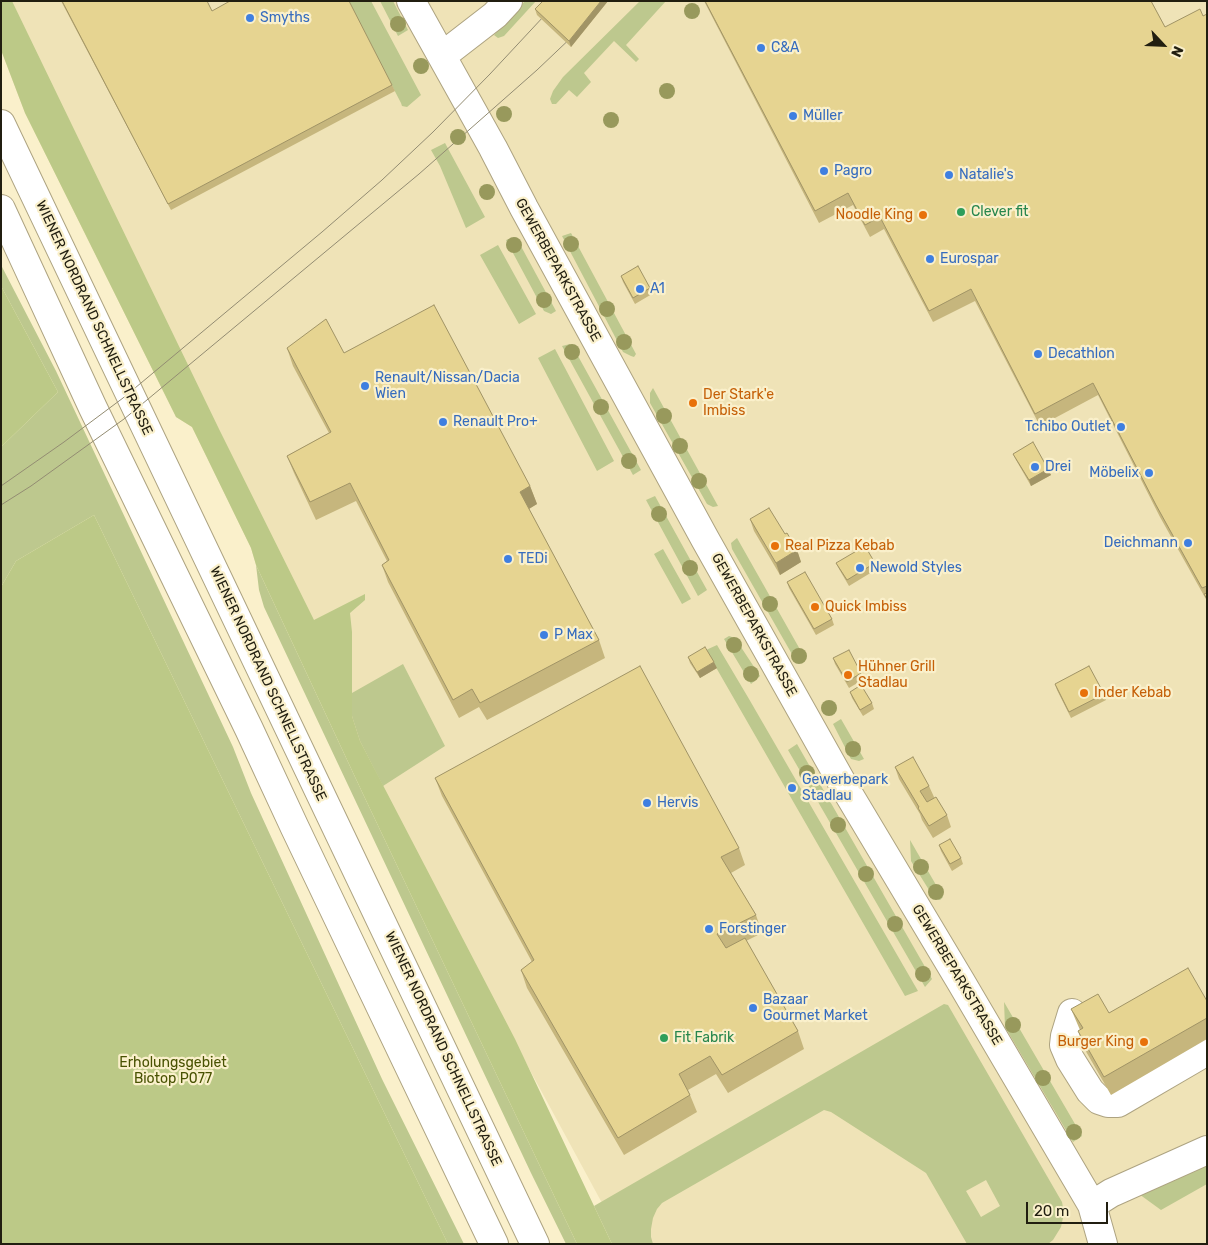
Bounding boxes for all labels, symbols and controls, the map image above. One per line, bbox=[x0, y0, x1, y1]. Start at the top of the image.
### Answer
place label: Smyths bbox=[260, 10, 310, 26]
marker: Smyths bbox=[244, 12, 256, 24]
north arrow bbox=[1138, 20, 1188, 70]
place label: C&A bbox=[771, 40, 799, 56]
marker: C&A bbox=[755, 42, 767, 54]
text: N bbox=[1167, 43, 1187, 60]
place label: Müller bbox=[803, 108, 843, 124]
marker: Müller bbox=[787, 110, 799, 122]
place label: Pagro bbox=[834, 163, 872, 179]
marker: Pagro bbox=[818, 165, 830, 177]
place label: Natalie's bbox=[959, 167, 1014, 183]
marker: Natalie's bbox=[943, 169, 955, 181]
street label: GEWERBEPARKSTRASSE bbox=[512, 196, 604, 344]
street label: WIENER NORDRAND SCHNELLSTRASSE bbox=[32, 198, 156, 438]
place label: Clever fit bbox=[971, 204, 1029, 220]
marker: Clever fit bbox=[955, 206, 967, 218]
place label: Noodle King bbox=[836, 207, 913, 223]
marker: Noodle King bbox=[917, 209, 929, 221]
place label: Eurospar bbox=[940, 251, 999, 267]
marker: Eurospar bbox=[924, 253, 936, 265]
place label: A1 bbox=[650, 281, 665, 297]
marker: A1 bbox=[634, 283, 646, 295]
place label: Decathlon bbox=[1048, 346, 1115, 362]
marker: Decathlon bbox=[1032, 348, 1044, 360]
place label: Renault/Nissan/Dacia Wien bbox=[375, 370, 520, 402]
marker: Renault/Nissan/Dacia Wien bbox=[359, 380, 371, 392]
place label: Der Stark'e Imbiss bbox=[703, 387, 774, 420]
marker: Der Stark'e Imbiss bbox=[687, 397, 699, 409]
place label: Renault Pro+ bbox=[453, 414, 538, 430]
marker: Renault Pro+ bbox=[437, 416, 449, 428]
place label: Tchibo Outlet bbox=[1025, 419, 1111, 435]
marker: Tchibo Outlet bbox=[1115, 421, 1127, 433]
place label: Drei bbox=[1045, 459, 1071, 475]
marker: Drei bbox=[1029, 461, 1041, 473]
place label: Möbelix bbox=[1089, 465, 1139, 481]
marker: Möbelix bbox=[1143, 467, 1155, 479]
place label: Deichmann bbox=[1104, 535, 1178, 551]
marker: Deichmann bbox=[1182, 537, 1194, 549]
place label: Real Pizza Kebab bbox=[785, 538, 894, 554]
marker: Real Pizza Kebab bbox=[769, 540, 781, 552]
place label: TEDi bbox=[518, 551, 548, 567]
street label: GEWERBEPARKSTRASSE bbox=[708, 551, 800, 699]
marker: TEDi bbox=[502, 553, 514, 565]
place label: Newold Styles bbox=[870, 560, 962, 576]
marker: Newold Styles bbox=[854, 562, 866, 574]
street label: WIENER NORDRAND SCHNELLSTRASSE bbox=[206, 564, 330, 804]
place label: Quick Imbiss bbox=[825, 599, 907, 615]
marker: Quick Imbiss bbox=[809, 601, 821, 613]
place label: P Max bbox=[554, 627, 593, 643]
marker: P Max bbox=[538, 629, 550, 641]
place label: Hühner Grill Stadlau bbox=[858, 659, 935, 692]
marker: Hühner Grill Stadlau bbox=[842, 669, 854, 681]
place label: Inder Kebab bbox=[1094, 685, 1171, 701]
marker: Inder Kebab bbox=[1078, 687, 1090, 699]
place label: Gewerbepark Stadlau bbox=[802, 772, 888, 804]
marker: Gewerbepark Stadlau bbox=[786, 782, 798, 794]
place label: Hervis bbox=[657, 795, 698, 811]
marker: Hervis bbox=[641, 797, 653, 809]
street label: GEWERBEPARKSTRASSE bbox=[908, 902, 1006, 1048]
place label: Forstinger bbox=[719, 921, 786, 937]
marker: Forstinger bbox=[703, 923, 715, 935]
street label: WIENER NORDRAND SCHNELLSTRASSE bbox=[381, 929, 505, 1169]
place label: Bazaar Gourmet Market bbox=[763, 992, 868, 1024]
marker: Bazaar Gourmet Market bbox=[747, 1002, 759, 1014]
place label: Fit Fabrik bbox=[674, 1030, 734, 1046]
marker: Fit Fabrik bbox=[658, 1032, 670, 1044]
place label: Burger King bbox=[1057, 1034, 1134, 1050]
marker: Burger King bbox=[1138, 1036, 1150, 1048]
park label: Erholungsgebiet Biotop P077 bbox=[119, 1055, 227, 1088]
scale bar bbox=[1028, 1192, 1110, 1224]
text: 20 m bbox=[1034, 1202, 1069, 1220]

